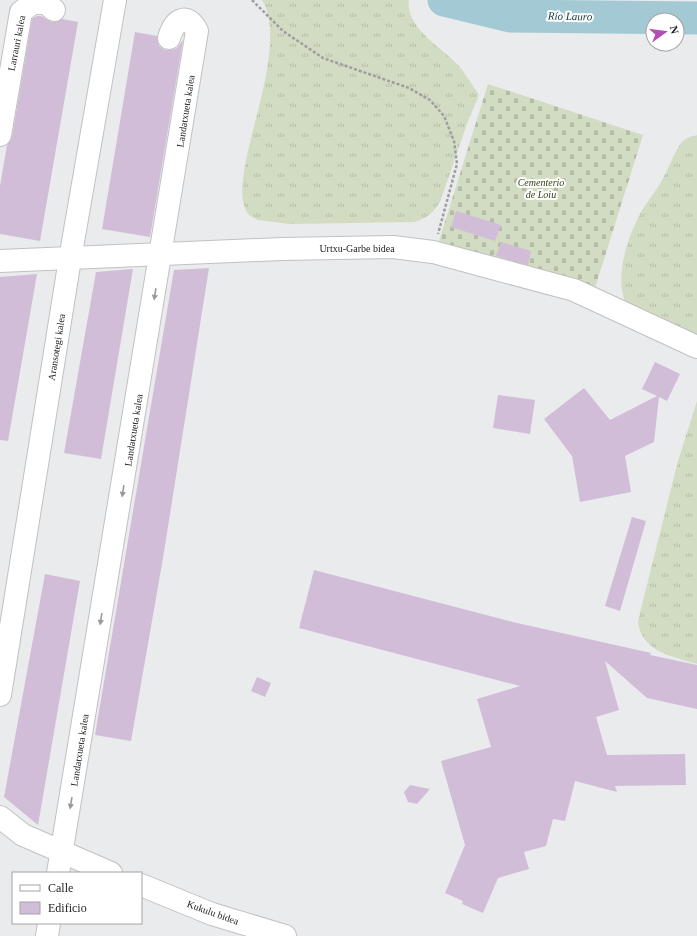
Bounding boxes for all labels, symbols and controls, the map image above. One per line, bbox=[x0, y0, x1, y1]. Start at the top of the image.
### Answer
water label: Río Lauro bbox=[547, 10, 593, 22]
north arrow bbox=[645, 12, 685, 52]
street label: Larrauri kalea bbox=[6, 14, 27, 72]
text: N bbox=[668, 24, 681, 35]
street label: Landatxueta kalea bbox=[174, 74, 197, 148]
park label: Cementerio de Loiu bbox=[518, 177, 564, 200]
street label: Urtxu-Garbe bidea bbox=[319, 243, 395, 254]
one-way arrow bbox=[152, 288, 158, 300]
street label: Aransotegi kalea bbox=[46, 312, 67, 381]
street label: Landatxueta kalea bbox=[122, 393, 145, 467]
one-way arrow bbox=[119, 485, 125, 497]
one-way arrow bbox=[98, 613, 104, 625]
street label: Landatxueta kalea bbox=[68, 713, 91, 787]
one-way arrow bbox=[67, 797, 73, 809]
legend bbox=[12, 872, 142, 924]
text: Calle bbox=[48, 881, 73, 895]
street label: Kukulu bidea bbox=[186, 898, 241, 927]
text: Edificio bbox=[48, 901, 87, 915]

